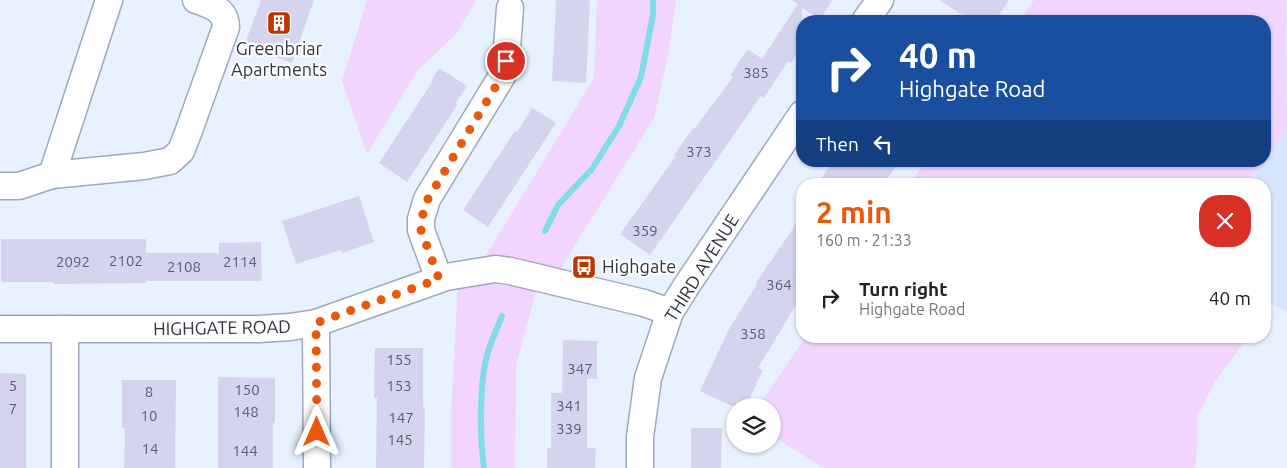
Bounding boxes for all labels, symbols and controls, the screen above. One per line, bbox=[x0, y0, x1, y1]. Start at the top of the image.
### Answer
building icon: Greenbriar Apartments bbox=[266, 10, 292, 36]
icon: right bbox=[816, 35, 881, 100]
text: 40 m bbox=[899, 35, 977, 75]
place label: Greenbriar Apartments bbox=[231, 38, 327, 79]
pin bbox=[485, 40, 527, 82]
icon: arrive bbox=[492, 47, 520, 75]
house number: 385 bbox=[743, 64, 769, 81]
text: Highgate Road bbox=[899, 76, 1045, 101]
icon: left bbox=[869, 130, 897, 158]
text: Then bbox=[816, 133, 859, 155]
house number: 373 bbox=[686, 143, 712, 160]
text: 2 min bbox=[816, 195, 892, 229]
button: close bbox=[1199, 195, 1251, 247]
street label: THIRD AVENUE bbox=[660, 210, 742, 325]
house number: 359 bbox=[632, 222, 658, 239]
text: 160 m · 21:33 bbox=[816, 231, 912, 249]
house number: 2102 bbox=[109, 252, 143, 269]
house number: 2092 bbox=[56, 253, 90, 270]
house number: 2114 bbox=[223, 253, 257, 270]
bus stop icon: Highgate bbox=[571, 254, 597, 280]
place label: Highgate bbox=[602, 256, 676, 276]
house number: 2108 bbox=[167, 258, 201, 275]
house number: 364 bbox=[766, 276, 792, 293]
text: Turn right bbox=[859, 278, 947, 300]
icon: right bbox=[816, 284, 844, 312]
text: 40 m bbox=[1209, 287, 1251, 309]
text: Highgate Road bbox=[859, 300, 965, 318]
street label: HIGHGATE ROAD bbox=[153, 316, 291, 338]
house number: 358 bbox=[740, 325, 766, 342]
house number: 155 bbox=[386, 351, 412, 368]
house number: 347 bbox=[567, 360, 593, 377]
house number: 5 bbox=[9, 377, 17, 394]
house number: 153 bbox=[386, 377, 412, 394]
house number: 150 bbox=[234, 381, 260, 398]
house number: 8 bbox=[145, 383, 153, 400]
house number: 341 bbox=[556, 397, 582, 414]
map controls bbox=[726, 398, 781, 453]
button: layers bbox=[726, 398, 781, 453]
house number: 7 bbox=[9, 400, 17, 417]
house number: 148 bbox=[233, 403, 259, 420]
position arrow bbox=[290, 405, 342, 457]
house number: 10 bbox=[141, 407, 157, 424]
house number: 147 bbox=[388, 409, 414, 426]
house number: 339 bbox=[556, 420, 582, 437]
house number: 145 bbox=[387, 431, 413, 448]
house number: 14 bbox=[142, 440, 158, 457]
house number: 144 bbox=[232, 442, 258, 459]

